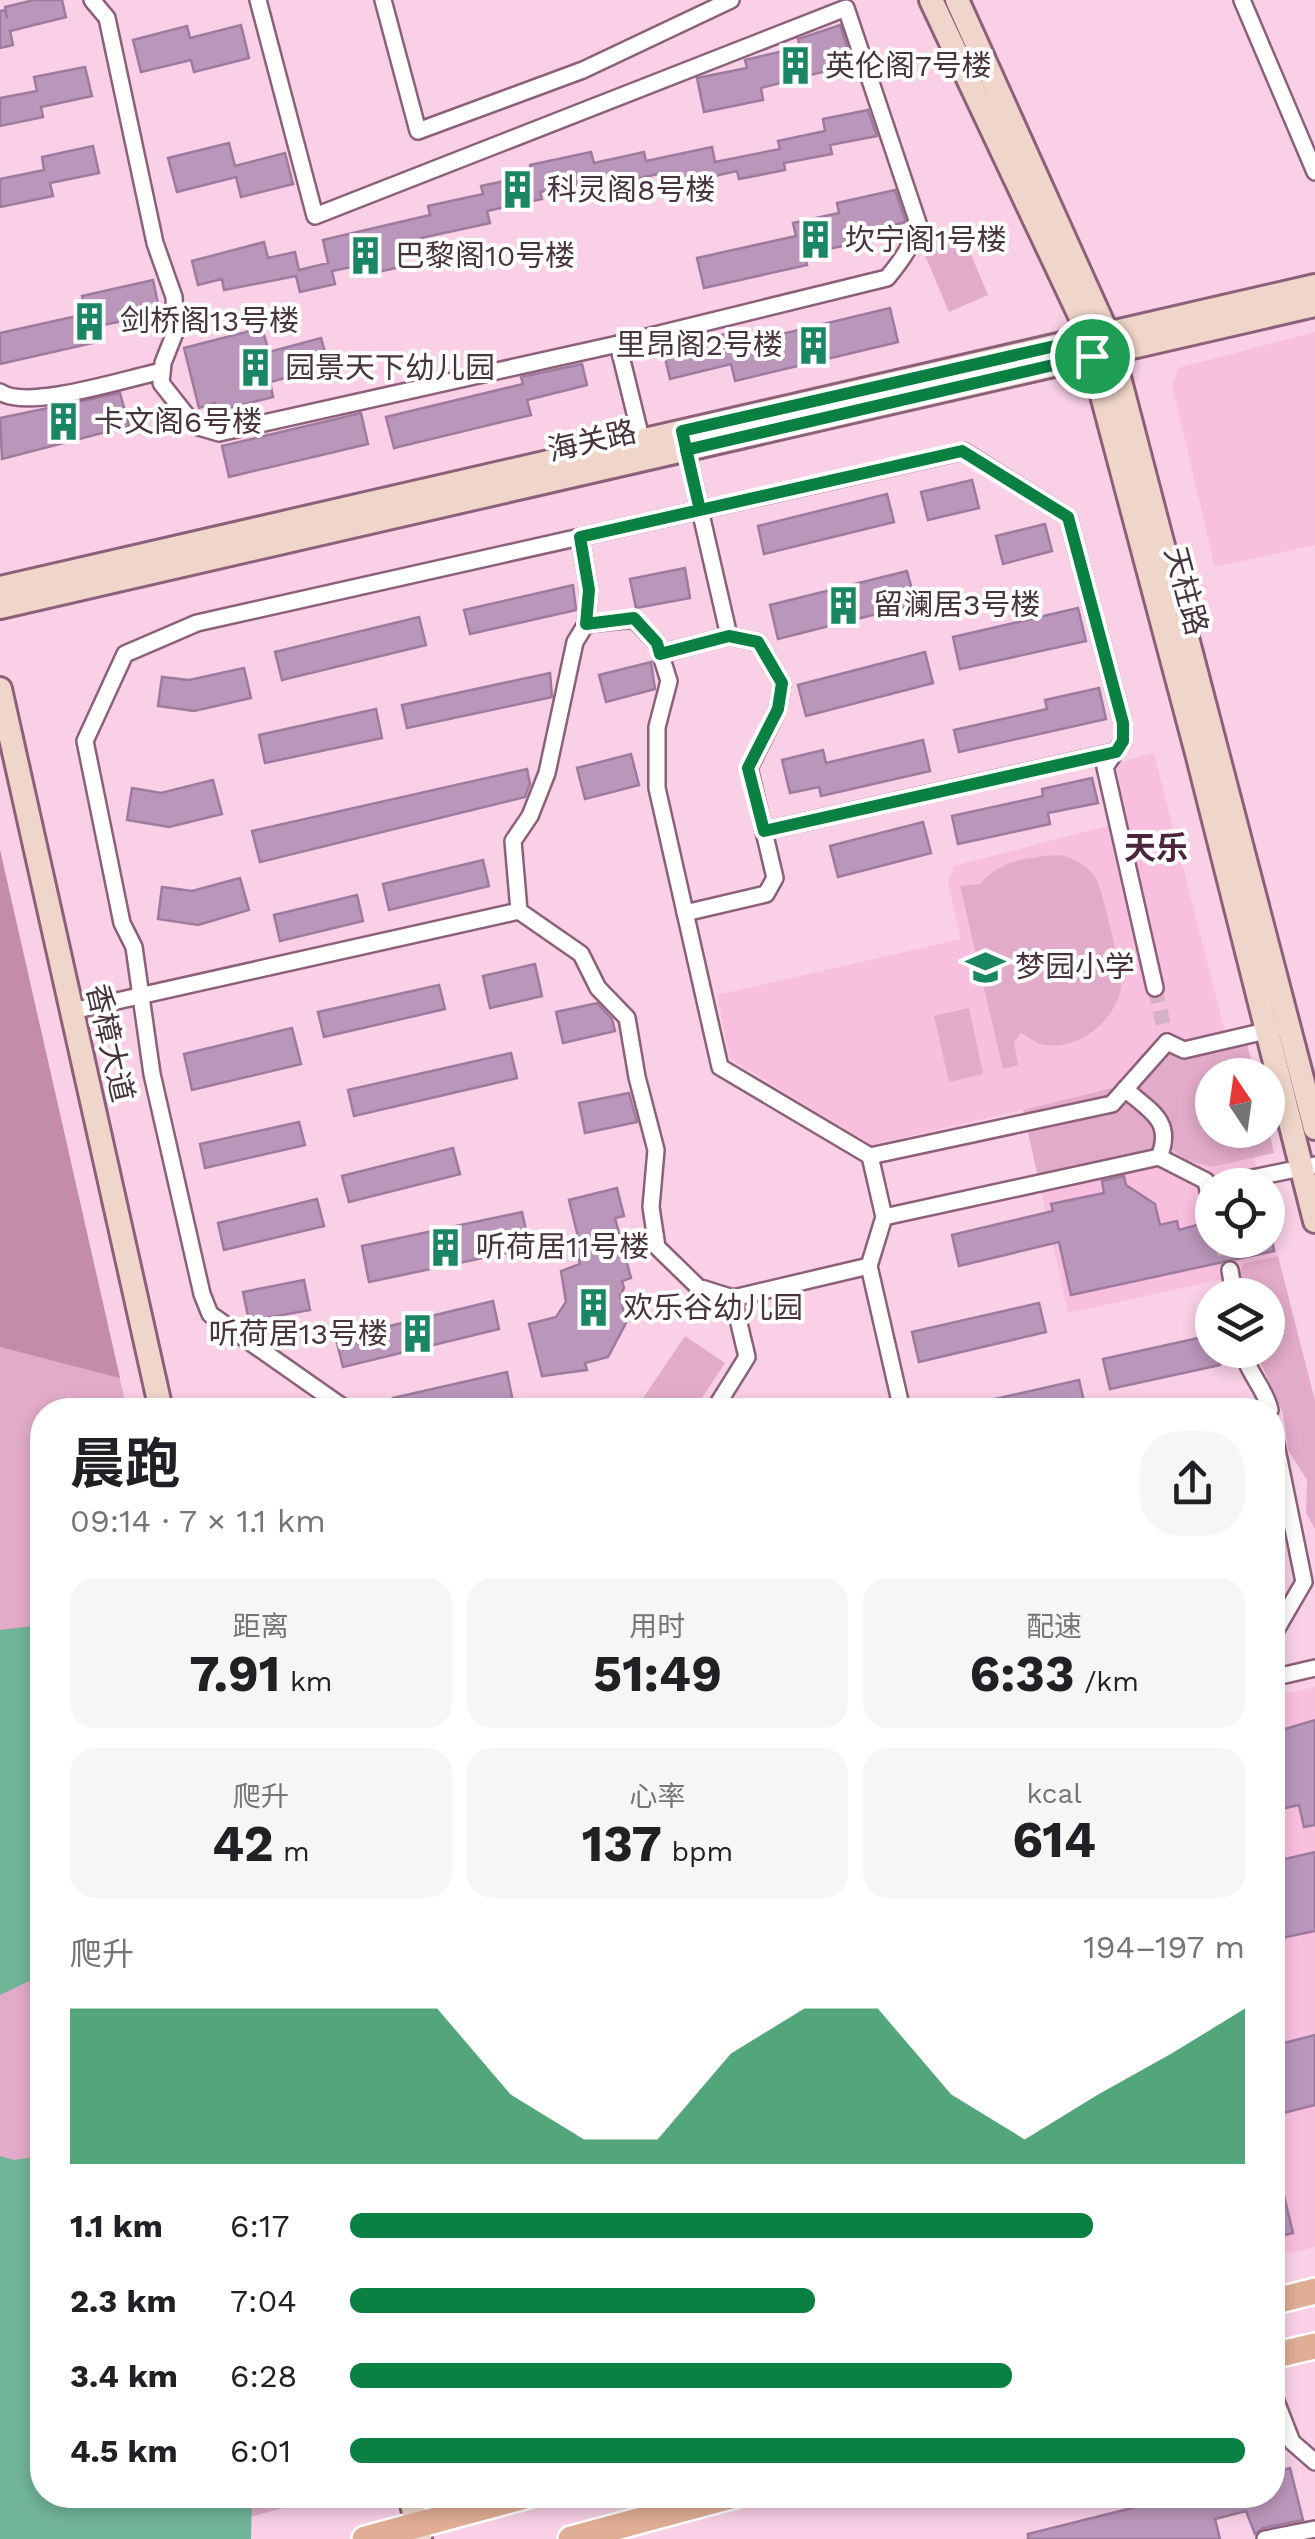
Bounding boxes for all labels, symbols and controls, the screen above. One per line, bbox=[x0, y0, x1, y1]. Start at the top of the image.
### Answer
building icon: 英伦阁7号楼 bbox=[774, 45, 816, 87]
place label: 英伦阁7号楼 bbox=[825, 48, 992, 83]
building icon: 科灵阁8号楼 bbox=[496, 169, 538, 211]
place label: 科灵阁8号楼 bbox=[547, 172, 715, 207]
building icon: 坎宁阁1号楼 bbox=[794, 219, 836, 261]
place label: 坎宁阁1号楼 bbox=[845, 222, 1007, 257]
building icon: 巴黎阁10号楼 bbox=[344, 235, 386, 277]
place label: 巴黎阁10号楼 bbox=[395, 238, 575, 273]
building icon: 剑桥阁13号楼 bbox=[69, 300, 111, 342]
place label: 剑桥阁13号楼 bbox=[120, 303, 299, 338]
pin bbox=[1050, 314, 1135, 399]
building icon: 里昂阁2号楼 bbox=[792, 324, 834, 366]
place label: 里昂阁2号楼 bbox=[616, 327, 783, 362]
icon: arrive bbox=[1065, 329, 1120, 384]
building icon: 园景天下幼儿园 bbox=[234, 347, 276, 389]
place label: 园景天下幼儿园 bbox=[285, 350, 495, 385]
building icon: 卡文阁6号楼 bbox=[43, 401, 85, 443]
place label: 卡文阁6号楼 bbox=[94, 404, 262, 439]
street label: 海关路 bbox=[544, 413, 640, 468]
street label: 天柱路 bbox=[1158, 543, 1215, 639]
building icon: 留澜居3号楼 bbox=[822, 584, 864, 626]
place label: 留澜居3号楼 bbox=[873, 587, 1041, 622]
district label: 天乐 bbox=[1124, 829, 1188, 867]
school or university icon: 梦园小学 bbox=[964, 946, 1006, 988]
place label: 梦园小学 bbox=[1015, 949, 1135, 984]
street label: 香樟大道 bbox=[80, 980, 141, 1105]
north arrow bbox=[1195, 1058, 1285, 1148]
map controls bbox=[1195, 1058, 1285, 1368]
button: locate bbox=[1195, 1168, 1285, 1258]
building icon: 听荷居11号楼 bbox=[425, 1226, 467, 1268]
place label: 听荷居11号楼 bbox=[476, 1229, 649, 1264]
button: layers bbox=[1195, 1278, 1285, 1368]
building icon: 欢乐谷幼儿园 bbox=[572, 1287, 614, 1329]
place label: 欢乐谷幼儿园 bbox=[623, 1290, 803, 1325]
building icon: 听荷居13号楼 bbox=[397, 1313, 439, 1355]
place label: 听荷居13号楼 bbox=[209, 1316, 388, 1351]
button: share bbox=[1140, 1431, 1245, 1536]
text: 晨跑 bbox=[70, 1432, 180, 1496]
text: 09:14 · 7 × 1.1 km bbox=[70, 1502, 326, 1540]
text: 距离 bbox=[233, 1610, 289, 1643]
text: 用时 bbox=[629, 1610, 686, 1643]
text: 配速 bbox=[1026, 1610, 1082, 1643]
text: 7.91 bbox=[189, 1644, 280, 1703]
text: 51:49 bbox=[593, 1644, 722, 1703]
text: 6:33 bbox=[969, 1644, 1075, 1703]
text: km bbox=[280, 1665, 333, 1698]
text: /km bbox=[1075, 1665, 1139, 1698]
text: kcal bbox=[1026, 1777, 1082, 1810]
text: 爬升 bbox=[233, 1780, 289, 1813]
text: 心率 bbox=[629, 1780, 686, 1813]
text: 614 bbox=[1012, 1810, 1096, 1869]
text: 42 bbox=[212, 1814, 273, 1873]
text: 137 bbox=[582, 1814, 662, 1873]
text: m bbox=[273, 1835, 310, 1868]
text: bpm bbox=[662, 1835, 733, 1868]
text: 194–197 m bbox=[1083, 1928, 1245, 1966]
text: 爬升 bbox=[70, 1935, 134, 1973]
text: 1.1 km bbox=[70, 2207, 163, 2245]
text: 6:17 bbox=[230, 2207, 289, 2245]
text: 2.3 km bbox=[70, 2282, 177, 2320]
text: 7:04 bbox=[230, 2282, 297, 2320]
text: 3.4 km bbox=[70, 2357, 178, 2395]
text: 6:28 bbox=[230, 2357, 297, 2395]
text: 4.5 km bbox=[70, 2432, 178, 2470]
text: 6:01 bbox=[230, 2432, 291, 2470]

